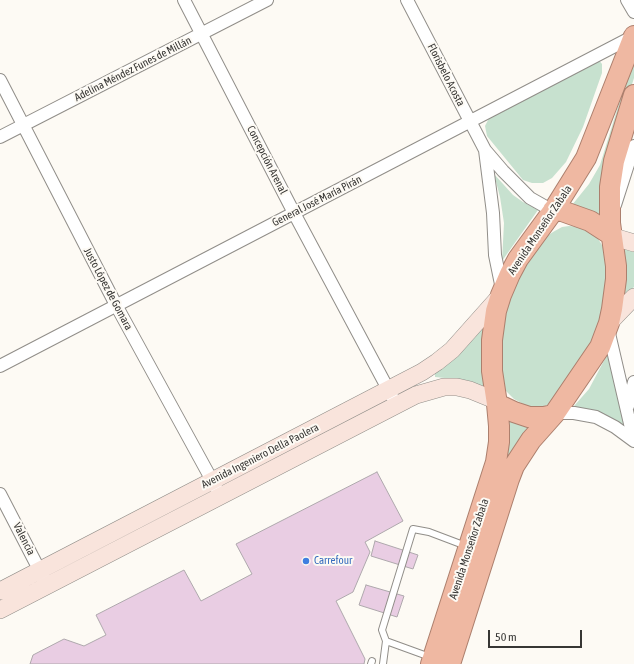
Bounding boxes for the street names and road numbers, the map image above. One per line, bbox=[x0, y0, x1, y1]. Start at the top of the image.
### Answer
street label: Adelina Méndez Funes de Millán bbox=[72, 34, 194, 104]
street label: Florisbelo Acosta bbox=[425, 41, 467, 109]
street label: Concepción Arenal bbox=[244, 123, 290, 197]
street label: General José María Pirán bbox=[270, 173, 364, 229]
street label: Avenida Monseñor Zabala bbox=[505, 183, 575, 277]
street label: Justo López de Gomara bbox=[81, 246, 135, 332]
street label: Avenida Ingeniero Della Paolera bbox=[199, 421, 321, 491]
street label: Avenida Monseñor Zabala bbox=[447, 497, 491, 601]
street label: Valencia bbox=[10, 520, 38, 558]

